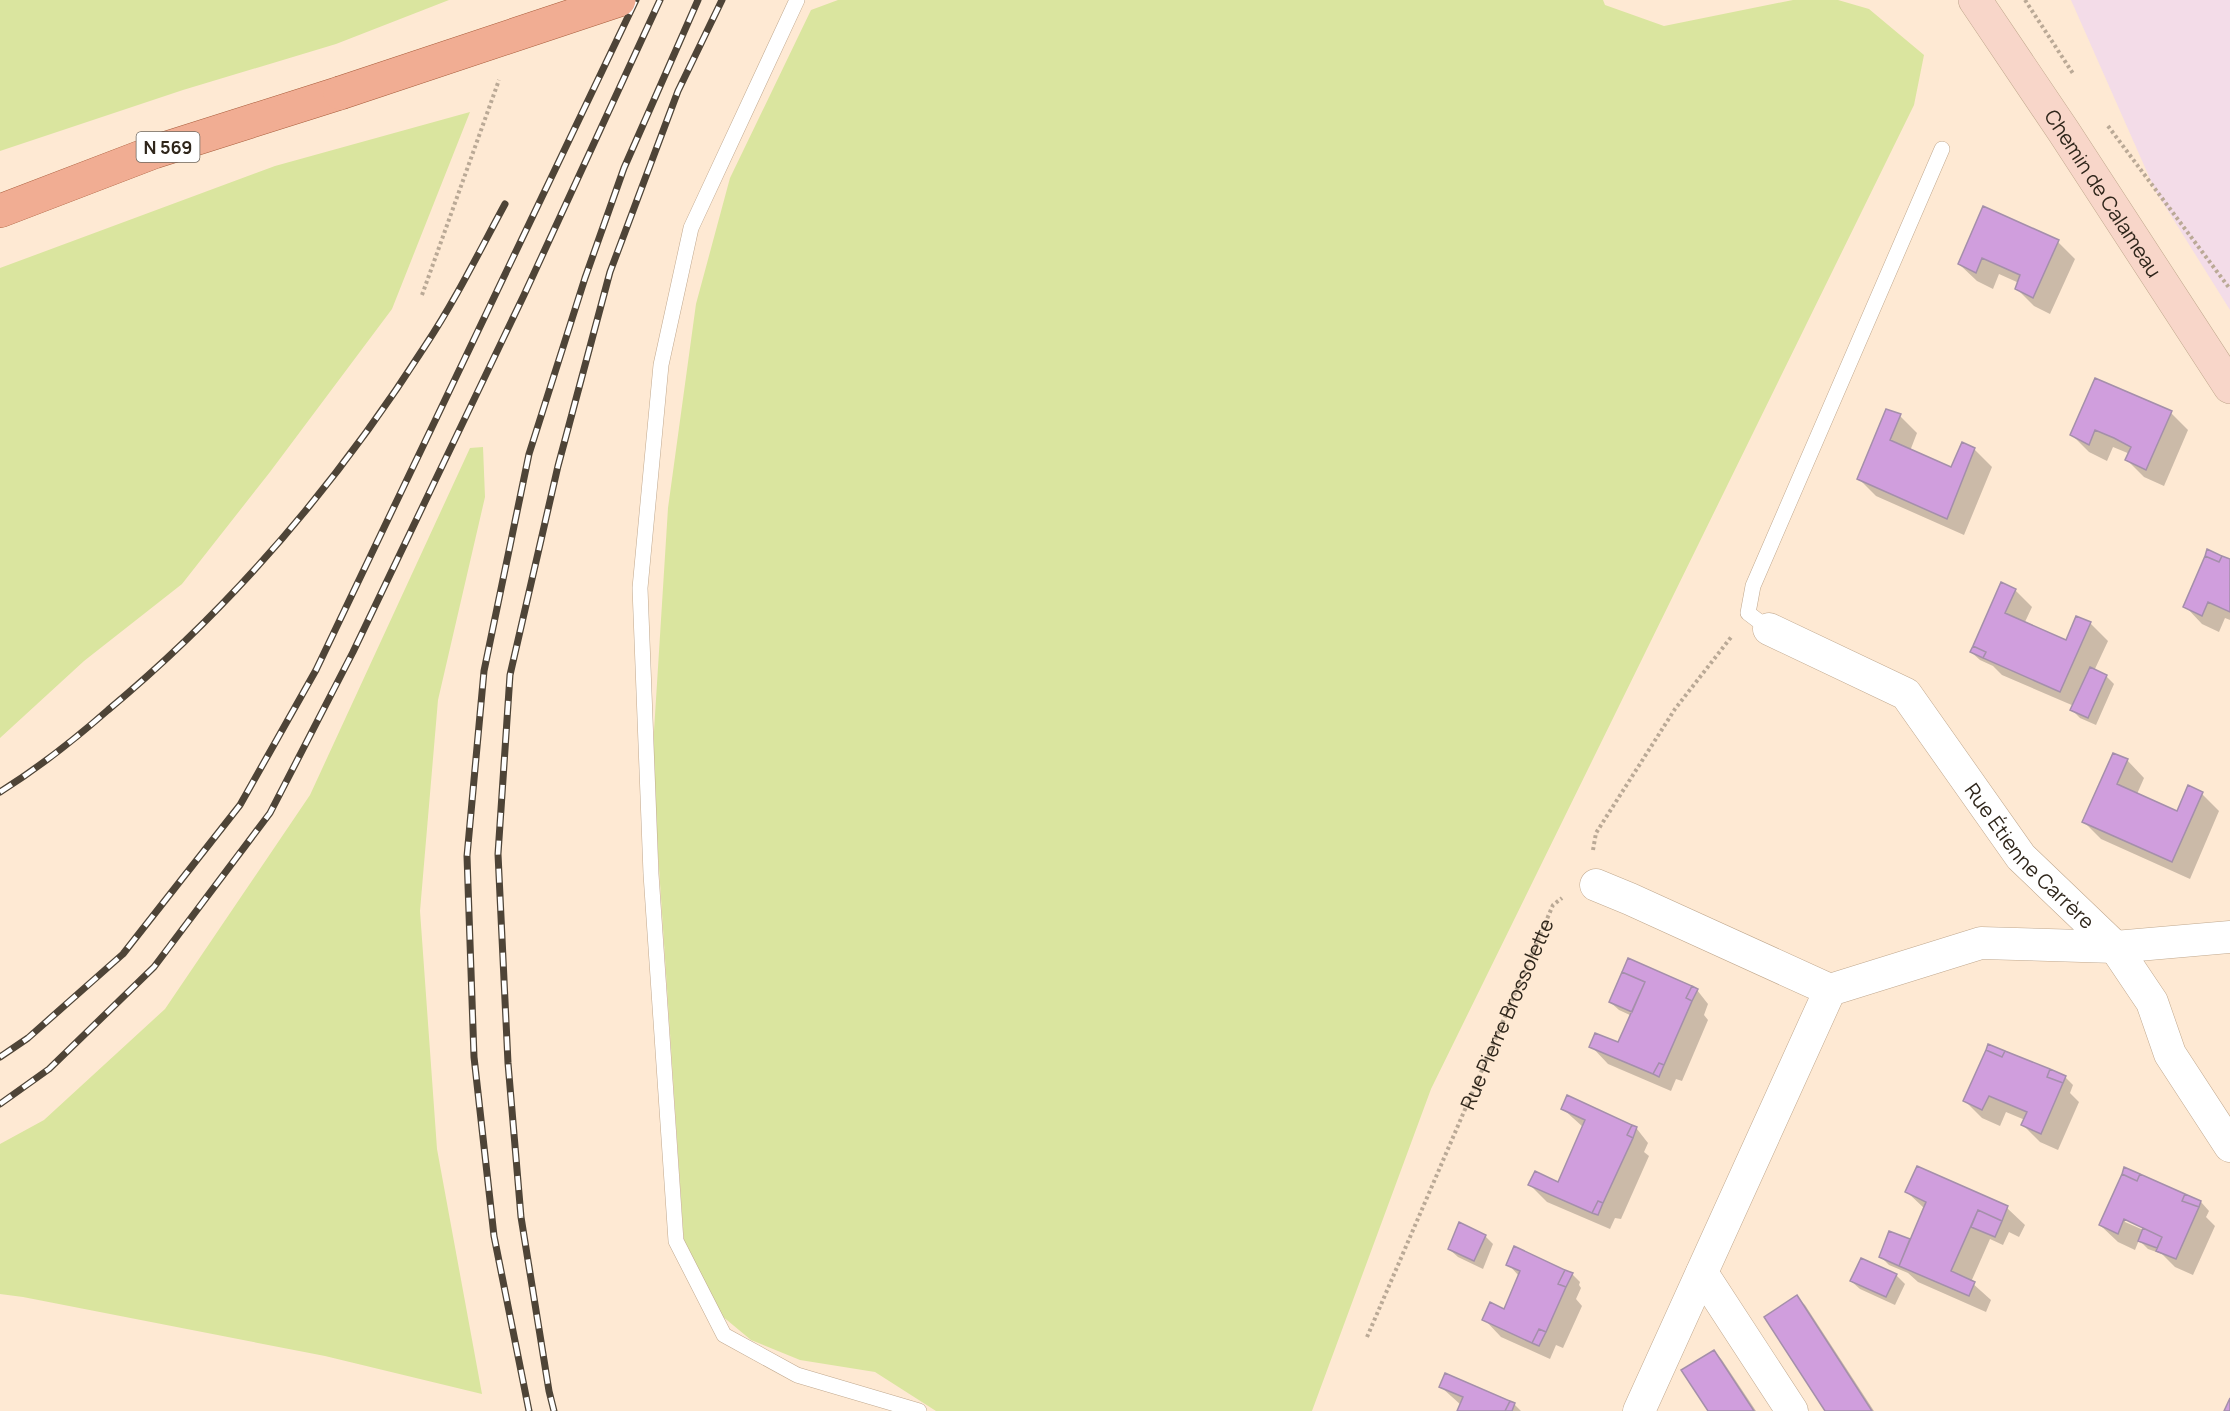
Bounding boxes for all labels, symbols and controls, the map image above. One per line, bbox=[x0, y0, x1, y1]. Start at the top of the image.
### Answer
street label: Chemin de Calameau bbox=[2039, 104, 2168, 282]
road number: N 569 bbox=[136, 132, 200, 162]
street label: Rue Étienne Carrère bbox=[1959, 777, 2101, 934]
street label: Rue Pierre Brossolette bbox=[1453, 914, 1559, 1113]

